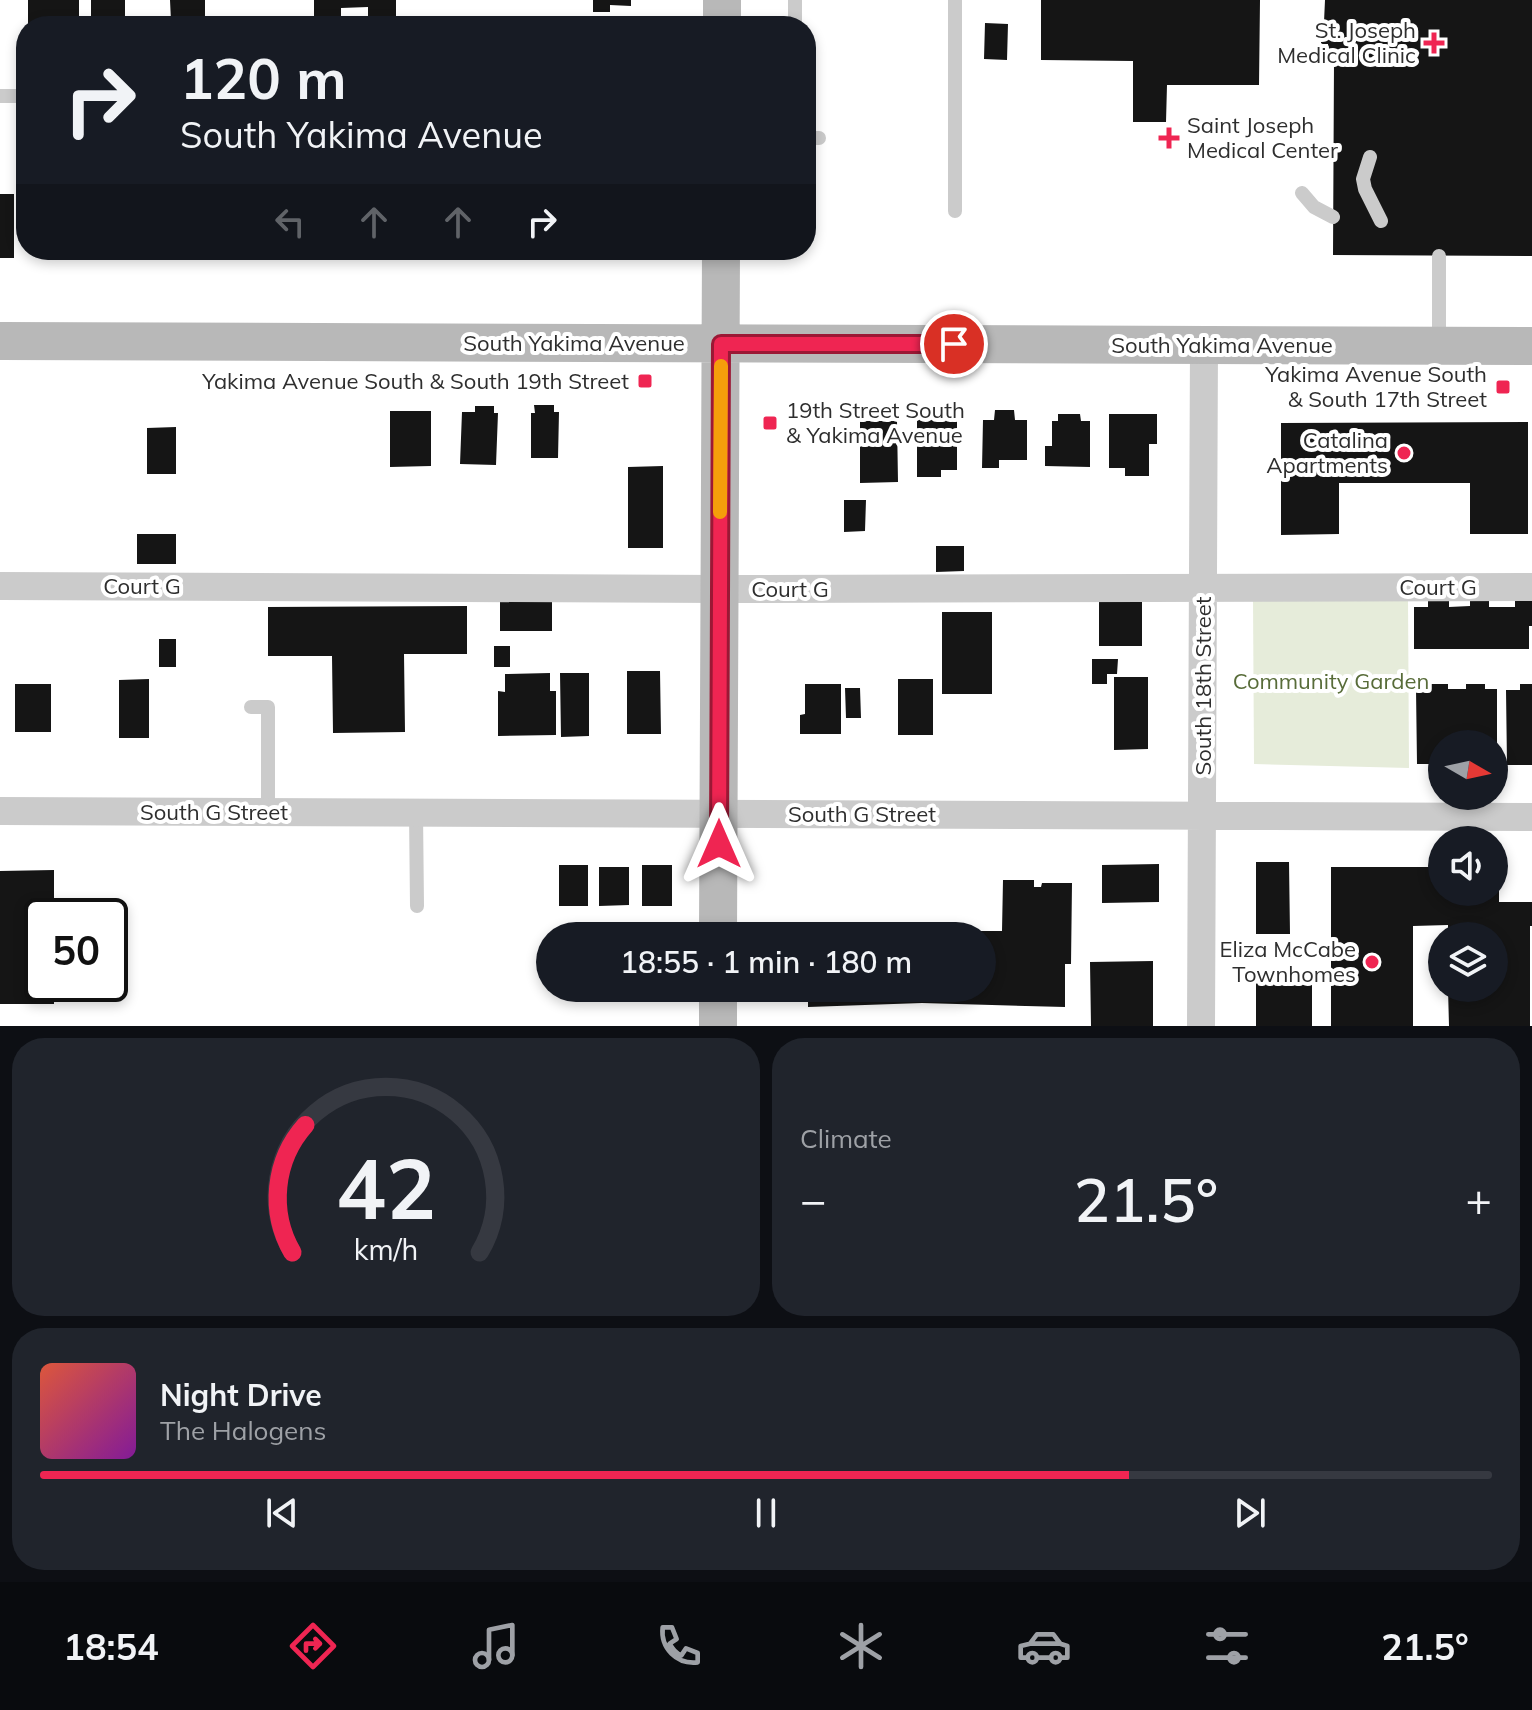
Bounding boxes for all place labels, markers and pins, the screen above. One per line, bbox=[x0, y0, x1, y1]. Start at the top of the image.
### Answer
place label: St. Joseph Medical Clinic bbox=[1277, 16, 1416, 69]
marker: St. Joseph Medical Clinic bbox=[1423, 32, 1445, 54]
place label: Saint Joseph Medical Center bbox=[1187, 111, 1338, 164]
marker: Saint Joseph Medical Center bbox=[1158, 127, 1180, 149]
pin bbox=[920, 310, 988, 378]
place label: Yakima Avenue South & South 17th Street bbox=[1264, 360, 1487, 413]
place label: Yakima Avenue South & South 19th Street bbox=[201, 367, 629, 395]
marker: Yakima Avenue South & South 19th Street bbox=[636, 372, 654, 390]
marker: Yakima Avenue South & South 17th Street bbox=[1494, 378, 1512, 396]
place label: 19th Street South & Yakima Avenue bbox=[786, 396, 965, 449]
marker: 19th Street South & Yakima Avenue bbox=[761, 414, 779, 432]
place label: Catalina Apartments bbox=[1266, 426, 1388, 479]
marker: Catalina Apartments bbox=[1395, 444, 1413, 462]
place label: Eliza McCabe Townhomes bbox=[1220, 935, 1356, 988]
marker: Eliza McCabe Townhomes bbox=[1363, 953, 1381, 971]

